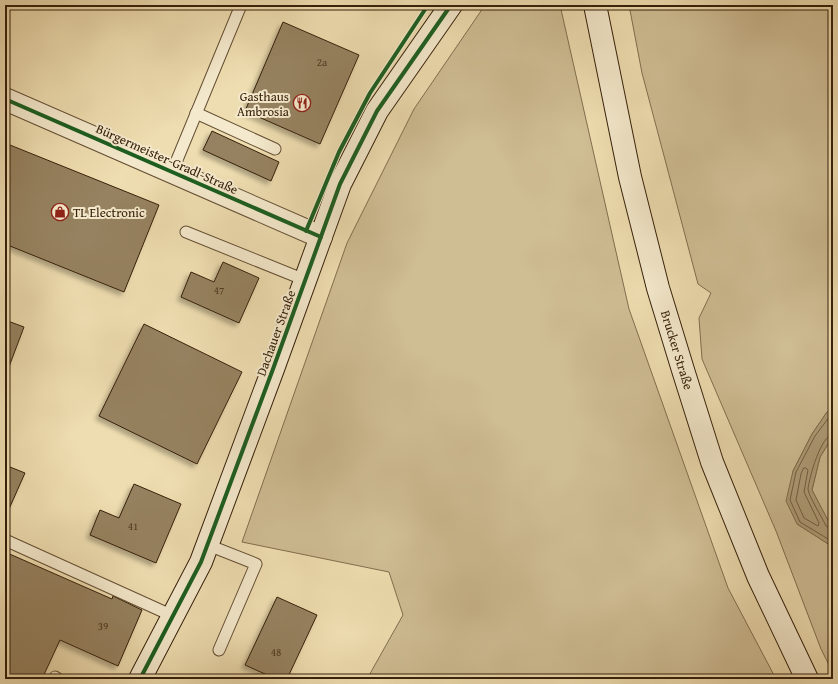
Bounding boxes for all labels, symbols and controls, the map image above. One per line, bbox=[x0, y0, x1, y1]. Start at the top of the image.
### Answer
house number: 2a bbox=[317, 54, 328, 70]
place label: Gasthaus Ambrosia bbox=[237, 87, 290, 121]
restaurant icon: Gasthaus Ambrosia bbox=[292, 93, 312, 113]
street label: Bürgermeister-Gradl-Straße bbox=[93, 119, 241, 199]
shop icon: TL Electronic bbox=[50, 202, 70, 222]
place label: TL Electronic bbox=[73, 203, 145, 222]
house number: 47 bbox=[214, 282, 224, 298]
street label: Dachauer Straße bbox=[252, 287, 300, 379]
street label: Brucker Straße bbox=[656, 308, 698, 392]
house number: 41 bbox=[128, 518, 138, 534]
house number: 39 bbox=[98, 618, 108, 634]
house number: 48 bbox=[271, 644, 281, 660]

